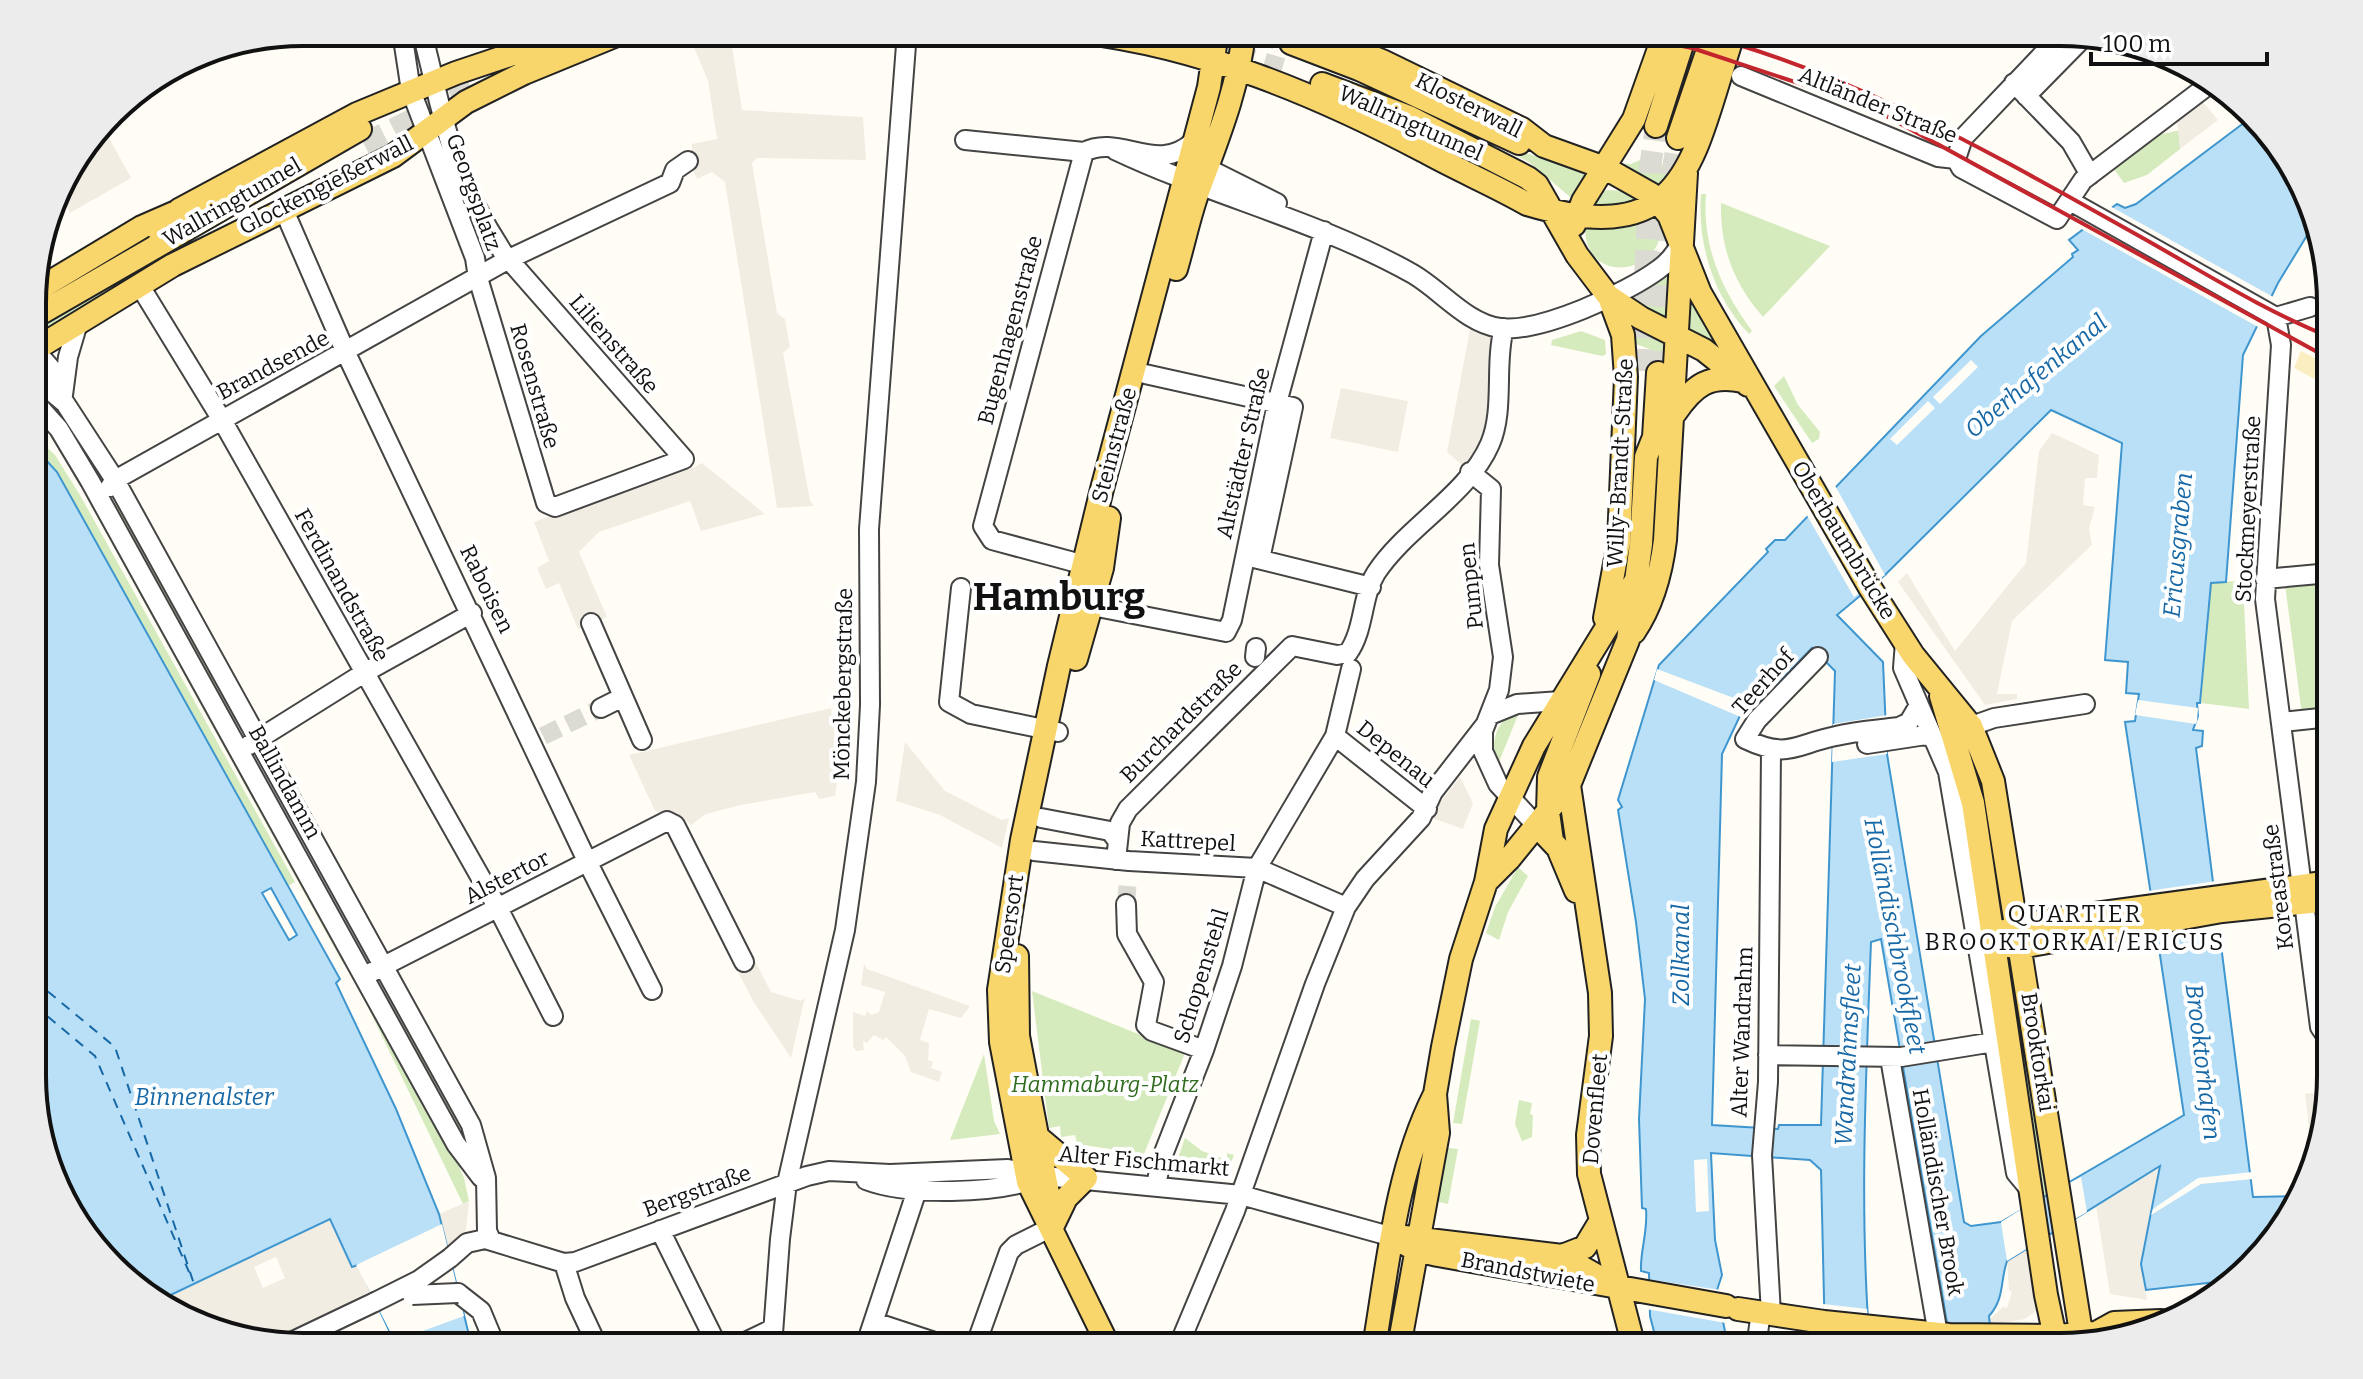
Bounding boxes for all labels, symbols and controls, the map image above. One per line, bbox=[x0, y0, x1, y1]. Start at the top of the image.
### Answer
scale bar bbox=[2091, 16, 2267, 66]
text: 100 m bbox=[2103, 30, 2171, 58]
street label: Altländer Straße bbox=[1795, 61, 1961, 149]
street label: Klosterwall bbox=[1411, 67, 1527, 143]
street label: Wallringtunnel bbox=[1335, 79, 1487, 167]
street label: Glockengießerwall bbox=[234, 129, 418, 241]
street label: Georgsplatz bbox=[440, 130, 508, 254]
street label: Wallringtunnel bbox=[158, 151, 306, 253]
street label: Bugenhagenstraße bbox=[972, 232, 1048, 428]
street label: Lilienstraße bbox=[563, 289, 665, 399]
water label: Oberhafenkanal bbox=[1959, 308, 2113, 444]
street label: Rosenstraße bbox=[504, 320, 566, 452]
street label: Brandsende bbox=[212, 324, 334, 406]
street label: Willy-Brandt-Straße bbox=[1601, 358, 1639, 568]
street label: Altstädter Straße bbox=[1210, 365, 1276, 541]
street label: Steinstraße bbox=[1086, 384, 1142, 506]
street label: Stockmeyerstraße bbox=[2230, 415, 2266, 603]
street label: Oberbaumbrücke bbox=[1786, 456, 1902, 624]
water label: Ericusgraben bbox=[2158, 471, 2198, 619]
street label: Ferdinandstraße bbox=[289, 504, 395, 666]
street label: Raboisen bbox=[454, 541, 520, 637]
street label: Pumpen bbox=[1453, 541, 1489, 630]
district label: Hamburg bbox=[973, 574, 1145, 620]
street label: Mönckebergstraße bbox=[828, 588, 858, 780]
street label: Teerhof bbox=[1726, 643, 1800, 720]
street label: Burchardstraße bbox=[1114, 655, 1248, 789]
street label: Depenau bbox=[1352, 714, 1441, 794]
street label: Ballindamm bbox=[243, 721, 327, 843]
water label: Holländischbrookfleet bbox=[1858, 815, 1932, 1057]
street label: Koreastraße bbox=[2257, 823, 2299, 951]
street label: Kattrepel bbox=[1140, 825, 1236, 857]
street label: Alstertor bbox=[460, 844, 554, 910]
street label: Speersort bbox=[989, 873, 1029, 975]
district label: QUARTIER BROOKTORKAI/ERICUS bbox=[1925, 900, 2225, 956]
water label: Zollkanal bbox=[1667, 904, 1695, 1006]
street label: Schopenstehl bbox=[1168, 905, 1234, 1047]
street label: Alter Wandrahm bbox=[1726, 946, 1758, 1118]
water label: Wandrahmsfleet bbox=[1829, 963, 1867, 1147]
water label: Brooktorhafen bbox=[2180, 982, 2226, 1142]
street label: Brooktorkai bbox=[2015, 990, 2061, 1114]
street label: Dovenfleet bbox=[1577, 1052, 1613, 1166]
park label: Hammaburg-Platz bbox=[1011, 1071, 1200, 1098]
water label: Binnenalster bbox=[134, 1083, 275, 1111]
street label: Holländischer Brook bbox=[1906, 1086, 1970, 1298]
street label: Alter Fischmarkt bbox=[1057, 1140, 1231, 1182]
street label: Bergstraße bbox=[639, 1159, 755, 1223]
street label: Brandstwiete bbox=[1459, 1246, 1597, 1298]

